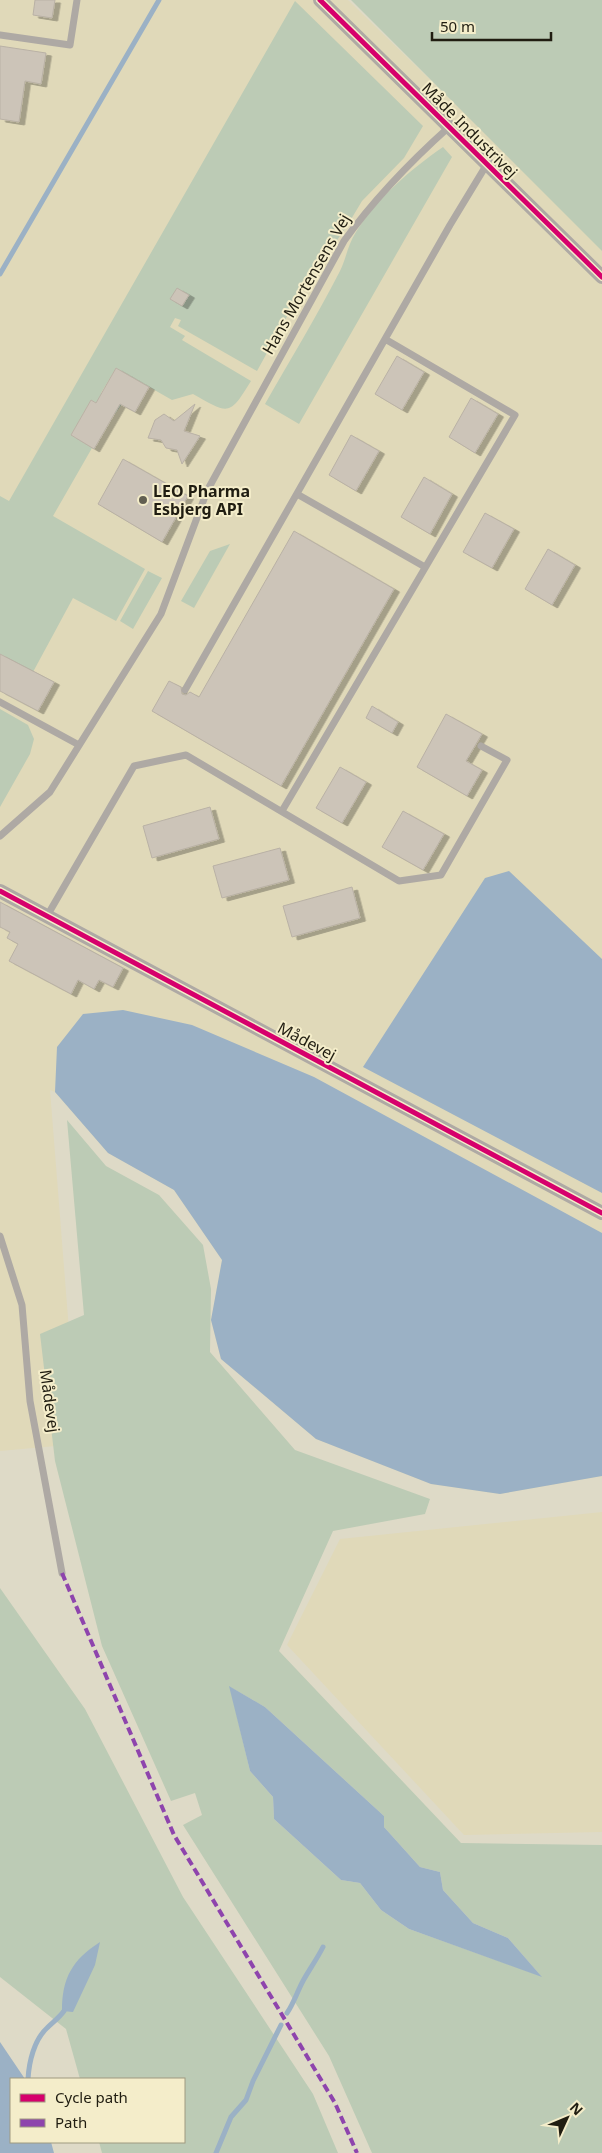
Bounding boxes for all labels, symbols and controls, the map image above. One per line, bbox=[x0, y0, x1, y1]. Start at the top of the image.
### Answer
scale bar bbox=[432, 10, 551, 42]
text: 50 m bbox=[440, 16, 475, 36]
street label: Måde Industrivej bbox=[417, 77, 523, 183]
street label: Hans Mortensens Vej bbox=[257, 210, 355, 358]
place label: LEO Pharma Esbjerg API bbox=[153, 480, 250, 520]
marker: LEO Pharma Esbjerg API bbox=[137, 494, 149, 506]
street label: Mådevej bbox=[274, 1016, 340, 1066]
street label: Mådevej bbox=[35, 1368, 65, 1434]
legend bbox=[10, 2078, 185, 2143]
text: Cycle path bbox=[55, 2087, 128, 2107]
north arrow bbox=[542, 2093, 592, 2143]
text: N bbox=[566, 2098, 588, 2119]
text: Path bbox=[55, 2112, 87, 2132]

